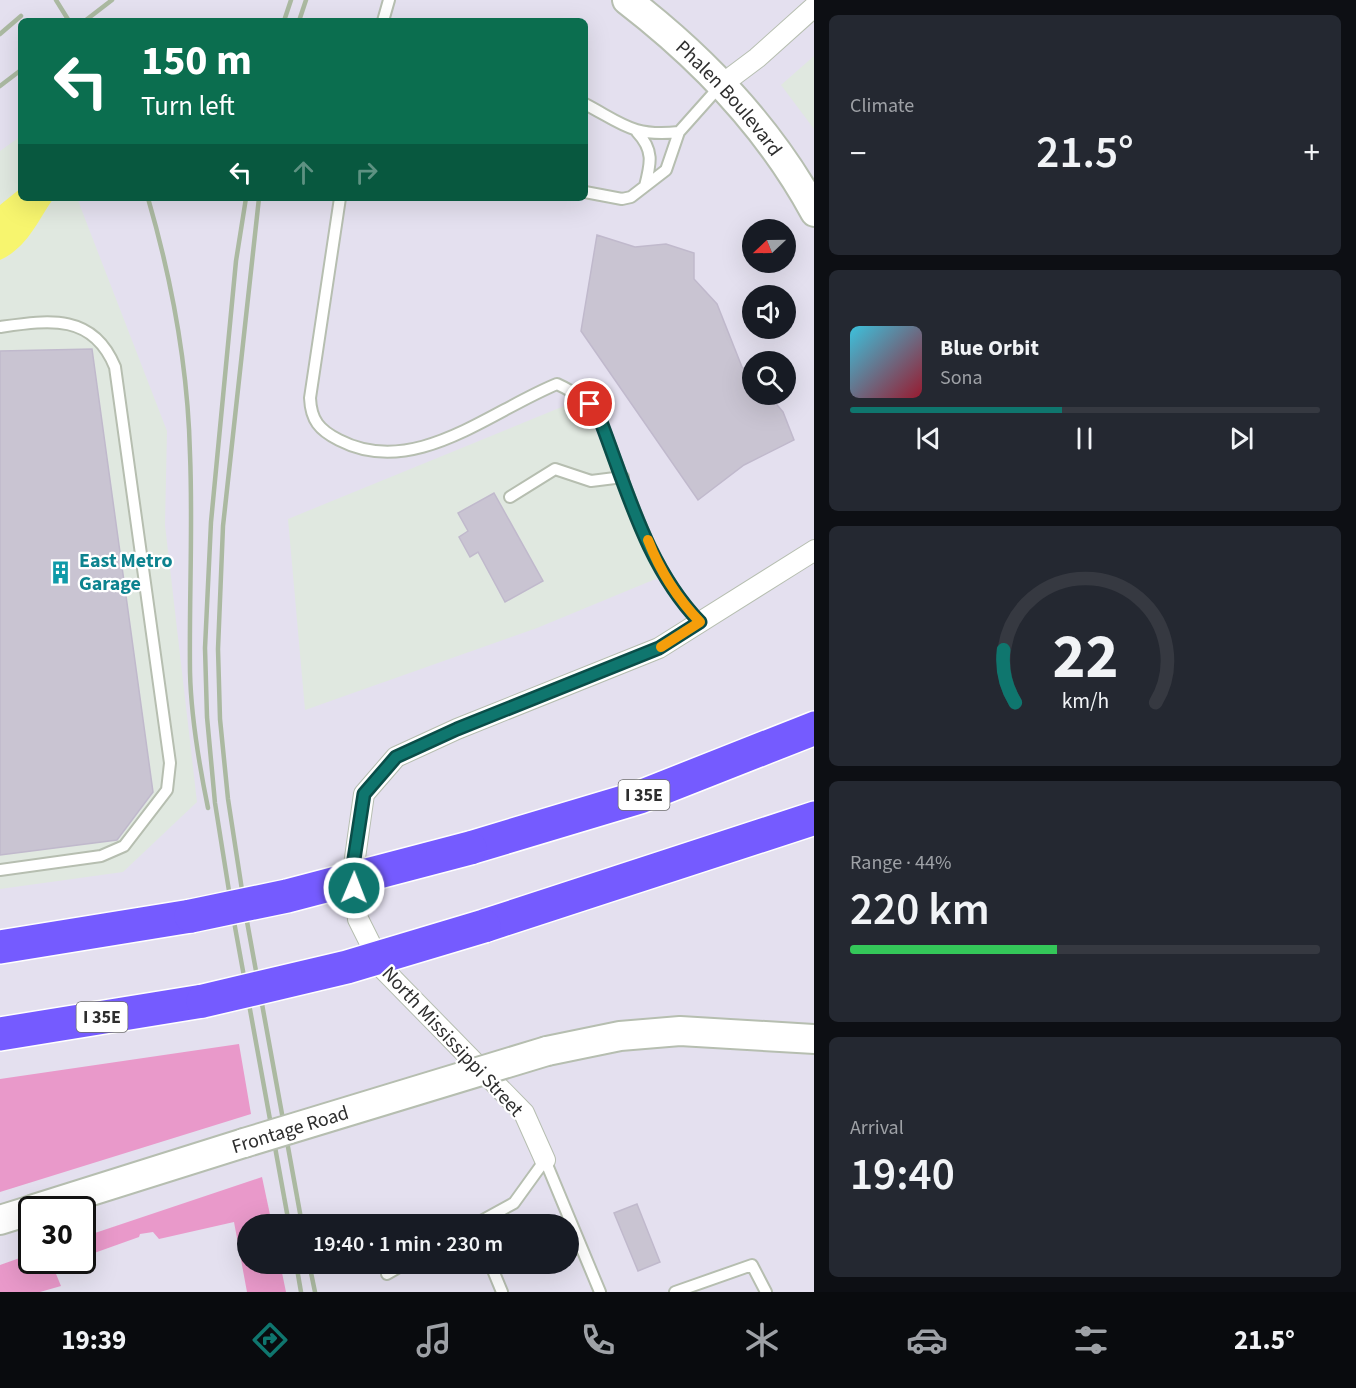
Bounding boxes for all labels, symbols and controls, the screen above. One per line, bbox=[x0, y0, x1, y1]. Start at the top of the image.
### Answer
text: 150 m bbox=[141, 31, 252, 91]
street label: Phalen Boulevard bbox=[669, 34, 789, 162]
icon: left bbox=[42, 42, 120, 120]
text: Turn left bbox=[141, 87, 235, 126]
text: Climate bbox=[850, 92, 914, 120]
text: 21.5° bbox=[1036, 121, 1134, 185]
text: − bbox=[850, 130, 866, 177]
text: + bbox=[1304, 130, 1320, 177]
icon: left bbox=[224, 156, 257, 189]
icon: ahead bbox=[287, 156, 320, 189]
icon: right bbox=[350, 156, 383, 189]
north arrow bbox=[742, 219, 796, 273]
map controls bbox=[742, 219, 796, 405]
button: sound bbox=[742, 285, 796, 339]
text: Blue Orbit bbox=[940, 332, 1039, 364]
button: search bbox=[742, 351, 796, 405]
text: Sona bbox=[940, 364, 983, 392]
pin bbox=[564, 378, 615, 429]
icon: arrive bbox=[573, 387, 606, 420]
icon: previous bbox=[912, 422, 945, 455]
icon: pause bbox=[1068, 422, 1101, 455]
icon: next bbox=[1225, 422, 1258, 455]
place label: East Metro Garage bbox=[79, 547, 173, 598]
building icon: East Metro Garage bbox=[48, 559, 74, 585]
text: 22 bbox=[1052, 613, 1118, 702]
text: km/h bbox=[1061, 686, 1109, 717]
road number: I 35E bbox=[618, 780, 670, 810]
text: Range · 44% bbox=[850, 849, 951, 877]
position arrow bbox=[322, 856, 386, 920]
text: 220 km bbox=[850, 878, 990, 942]
street label: North Mississippi Street bbox=[375, 960, 530, 1123]
road number: I 35E bbox=[76, 1002, 128, 1032]
street label: Frontage Road bbox=[228, 1099, 352, 1161]
text: Arrival bbox=[850, 1114, 904, 1142]
text: 19:40 bbox=[850, 1143, 955, 1207]
speed limit sign: 30 bbox=[18, 1196, 96, 1274]
text: 19:40 · 1 min · 230 m bbox=[313, 1228, 503, 1260]
icon: directions bbox=[249, 1319, 291, 1361]
icon: music bbox=[413, 1319, 455, 1361]
icon: phone bbox=[577, 1319, 619, 1361]
icon: climate bbox=[741, 1319, 783, 1361]
icon: car bbox=[906, 1319, 948, 1361]
icon: filters bbox=[1070, 1319, 1112, 1361]
text: 19:39 bbox=[61, 1321, 126, 1360]
text: 21.5° bbox=[1234, 1321, 1295, 1360]

